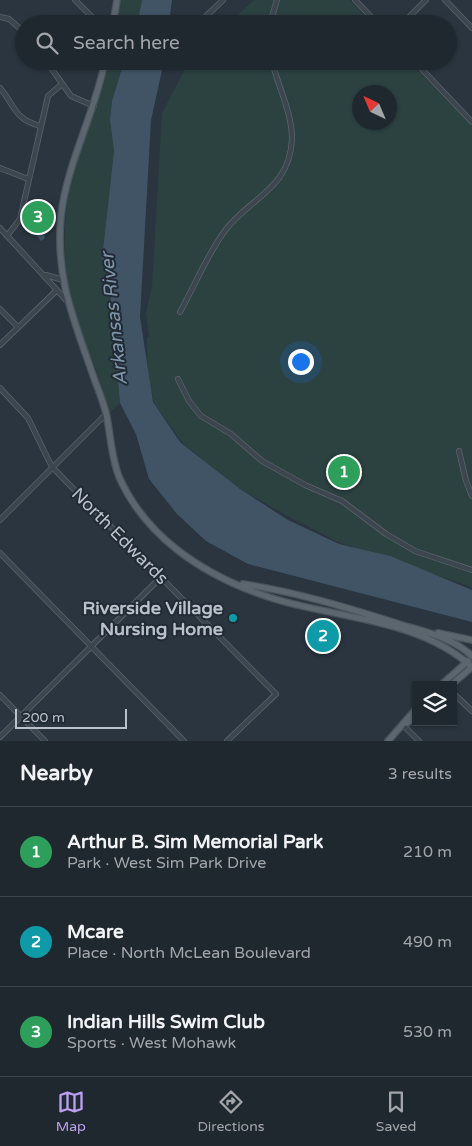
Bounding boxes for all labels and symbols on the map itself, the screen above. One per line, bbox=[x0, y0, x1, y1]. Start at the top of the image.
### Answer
north arrow bbox=[352, 85, 397, 130]
pin: 3 bbox=[22, 198, 54, 236]
water label: Arkansas River bbox=[96, 248, 132, 387]
your location bbox=[288, 349, 314, 375]
pin: 1 bbox=[328, 453, 360, 491]
street label: North Edwards bbox=[67, 483, 173, 589]
place label: Riverside Village Nursing Home bbox=[82, 597, 223, 640]
marker: Riverside Village Nursing Home bbox=[227, 612, 239, 624]
pin: 2 bbox=[307, 617, 339, 655]
scale bar bbox=[15, 706, 128, 729]

